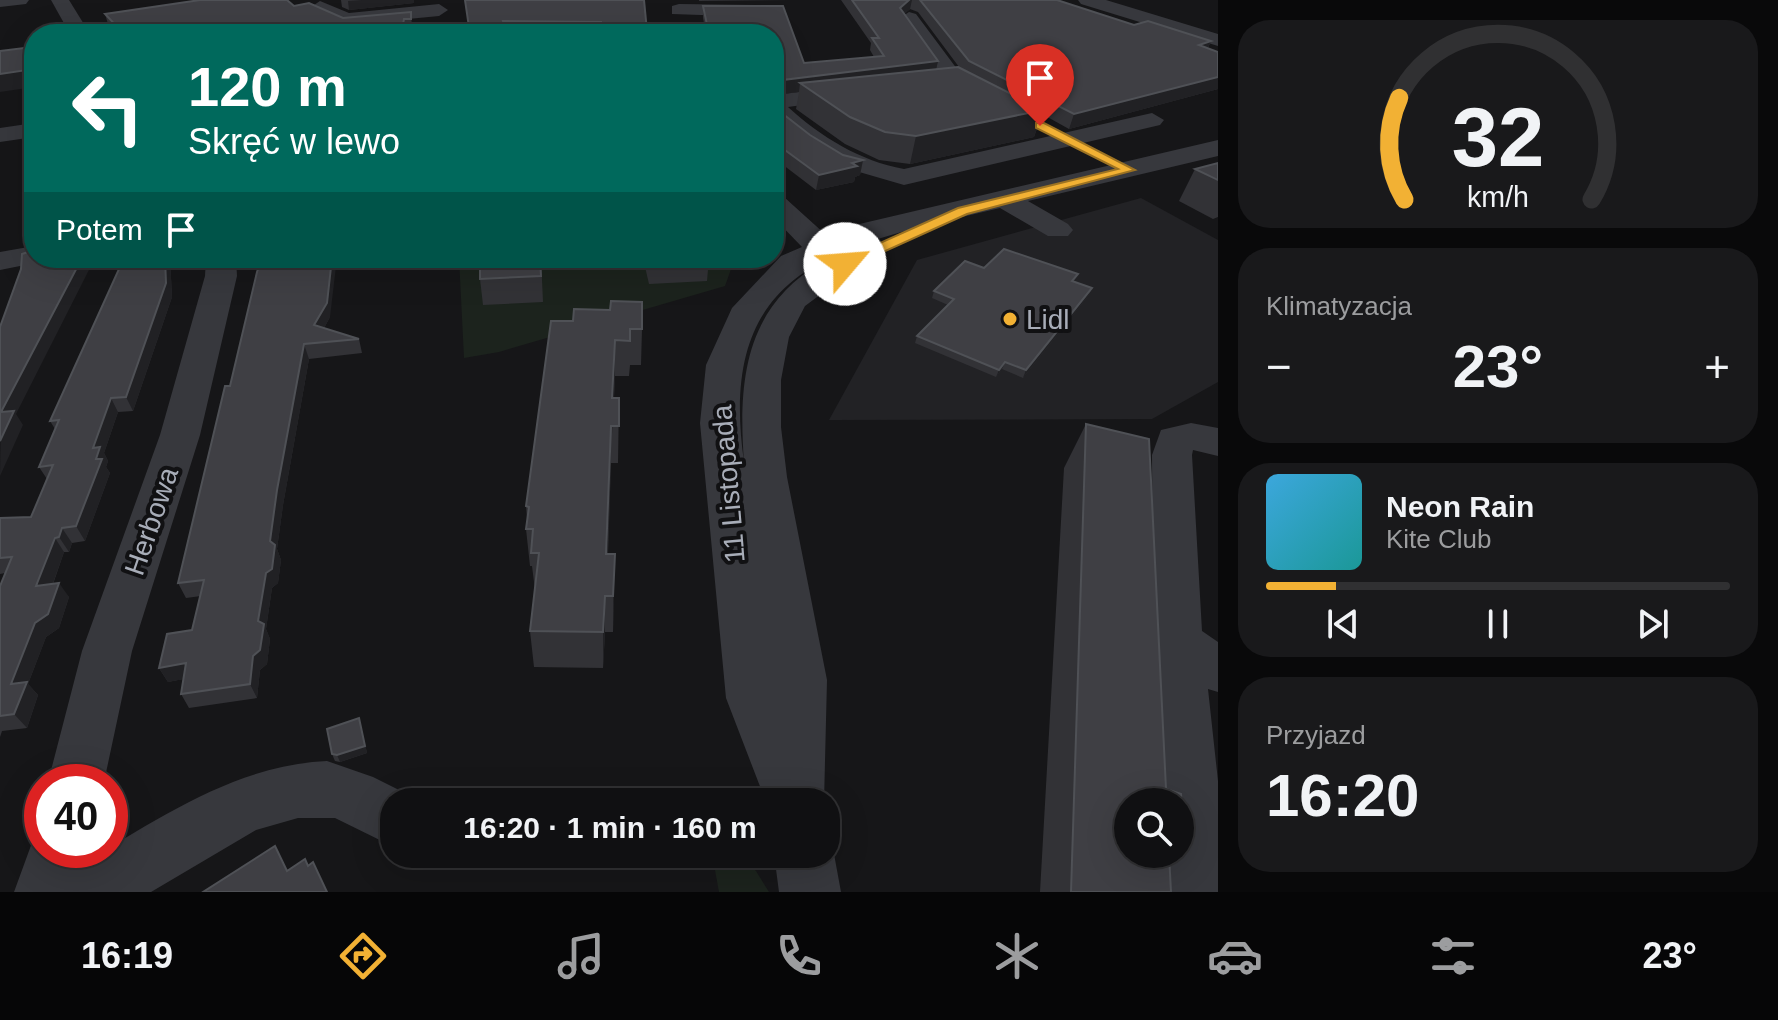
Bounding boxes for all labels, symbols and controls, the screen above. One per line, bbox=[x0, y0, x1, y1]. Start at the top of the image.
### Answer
pin bbox=[1006, 44, 1074, 126]
text: 120 m bbox=[188, 55, 347, 118]
icon: left bbox=[56, 56, 160, 160]
icon: arrive bbox=[1018, 56, 1062, 100]
text: 32 bbox=[1452, 91, 1544, 184]
text: Skręć w lewo bbox=[188, 121, 400, 162]
text: km/h bbox=[1467, 181, 1529, 213]
icon: arrive bbox=[159, 208, 203, 252]
text: Potem bbox=[56, 213, 143, 246]
position arrow bbox=[803, 222, 887, 306]
text: Klimatyzacja bbox=[1266, 291, 1412, 321]
place label: Lidl bbox=[1026, 304, 1070, 335]
marker: Lidl bbox=[1001, 310, 1019, 328]
text: 23° bbox=[1453, 333, 1543, 400]
text: − bbox=[1266, 342, 1292, 391]
text: + bbox=[1704, 342, 1730, 391]
street label: 11 Listopada bbox=[706, 403, 751, 564]
street label: Herbowa bbox=[119, 463, 185, 579]
text: Neon Rain bbox=[1386, 490, 1534, 523]
text: Kite Club bbox=[1386, 524, 1492, 554]
icon: previous bbox=[1321, 602, 1365, 646]
icon: pause bbox=[1476, 602, 1520, 646]
icon: next bbox=[1631, 602, 1675, 646]
text: Przyjazd bbox=[1266, 720, 1366, 750]
text: 16:20 bbox=[1266, 762, 1419, 829]
speed limit sign: 40 bbox=[24, 764, 128, 868]
map controls bbox=[1114, 788, 1194, 868]
button: search bbox=[1114, 788, 1194, 868]
text: 16:20 · 1 min · 160 m bbox=[463, 811, 757, 844]
icon: directions bbox=[335, 928, 391, 984]
icon: music bbox=[553, 928, 609, 984]
icon: phone bbox=[771, 928, 827, 984]
icon: climate bbox=[989, 928, 1045, 984]
icon: car bbox=[1207, 928, 1263, 984]
icon: filters bbox=[1425, 928, 1481, 984]
text: 16:19 bbox=[81, 935, 173, 976]
text: 23° bbox=[1642, 935, 1697, 976]

